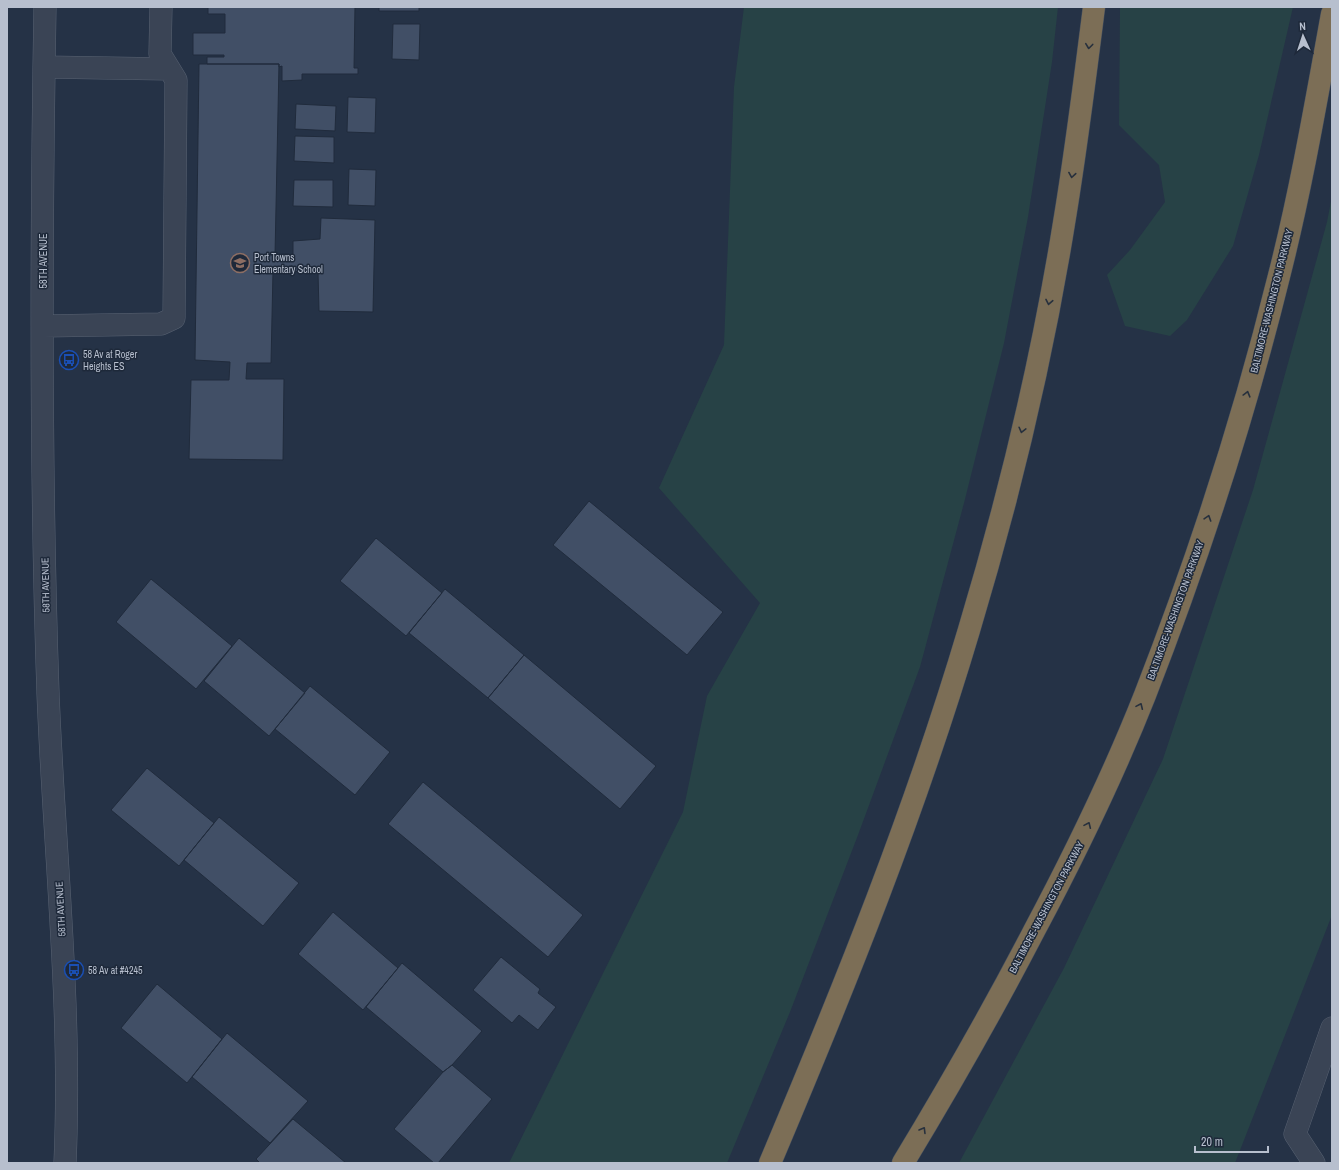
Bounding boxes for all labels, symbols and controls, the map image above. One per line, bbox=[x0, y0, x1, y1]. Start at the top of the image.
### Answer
north arrow bbox=[1283, 16, 1323, 56]
text: N bbox=[1299, 19, 1306, 33]
one-way arrow bbox=[1085, 43, 1094, 49]
one-way arrow bbox=[1068, 171, 1077, 178]
street label: BALTIMORE-WASHINGTON PARKWAY bbox=[1247, 228, 1296, 374]
street label: 58TH AVENUE bbox=[37, 234, 50, 289]
place label: Port Towns Elementary School bbox=[254, 251, 323, 276]
school or university icon: Port Towns Elementary School bbox=[229, 252, 251, 274]
one-way arrow bbox=[1045, 299, 1053, 306]
place label: 58 Av at Roger Heights ES bbox=[83, 348, 137, 373]
bus stop icon: 58 Av at Roger Heights ES bbox=[58, 349, 80, 371]
one-way arrow bbox=[1242, 391, 1251, 398]
one-way arrow bbox=[1018, 426, 1026, 433]
one-way arrow bbox=[1203, 515, 1212, 522]
street label: BALTIMORE-WASHINGTON PARKWAY bbox=[1144, 538, 1207, 682]
street label: 58TH AVENUE bbox=[39, 557, 52, 613]
one-way arrow bbox=[1135, 703, 1143, 711]
one-way arrow bbox=[1083, 822, 1091, 830]
street label: BALTIMORE-WASHINGTON PARKWAY bbox=[1006, 839, 1087, 975]
street label: 58TH AVENUE bbox=[53, 881, 68, 937]
bus stop icon: 58 Av at #4245 bbox=[63, 959, 85, 981]
place label: 58 Av at #4245 bbox=[88, 964, 143, 977]
one-way arrow bbox=[919, 1127, 926, 1134]
scale bar bbox=[1195, 1128, 1268, 1154]
text: 20 m bbox=[1201, 1134, 1223, 1150]

